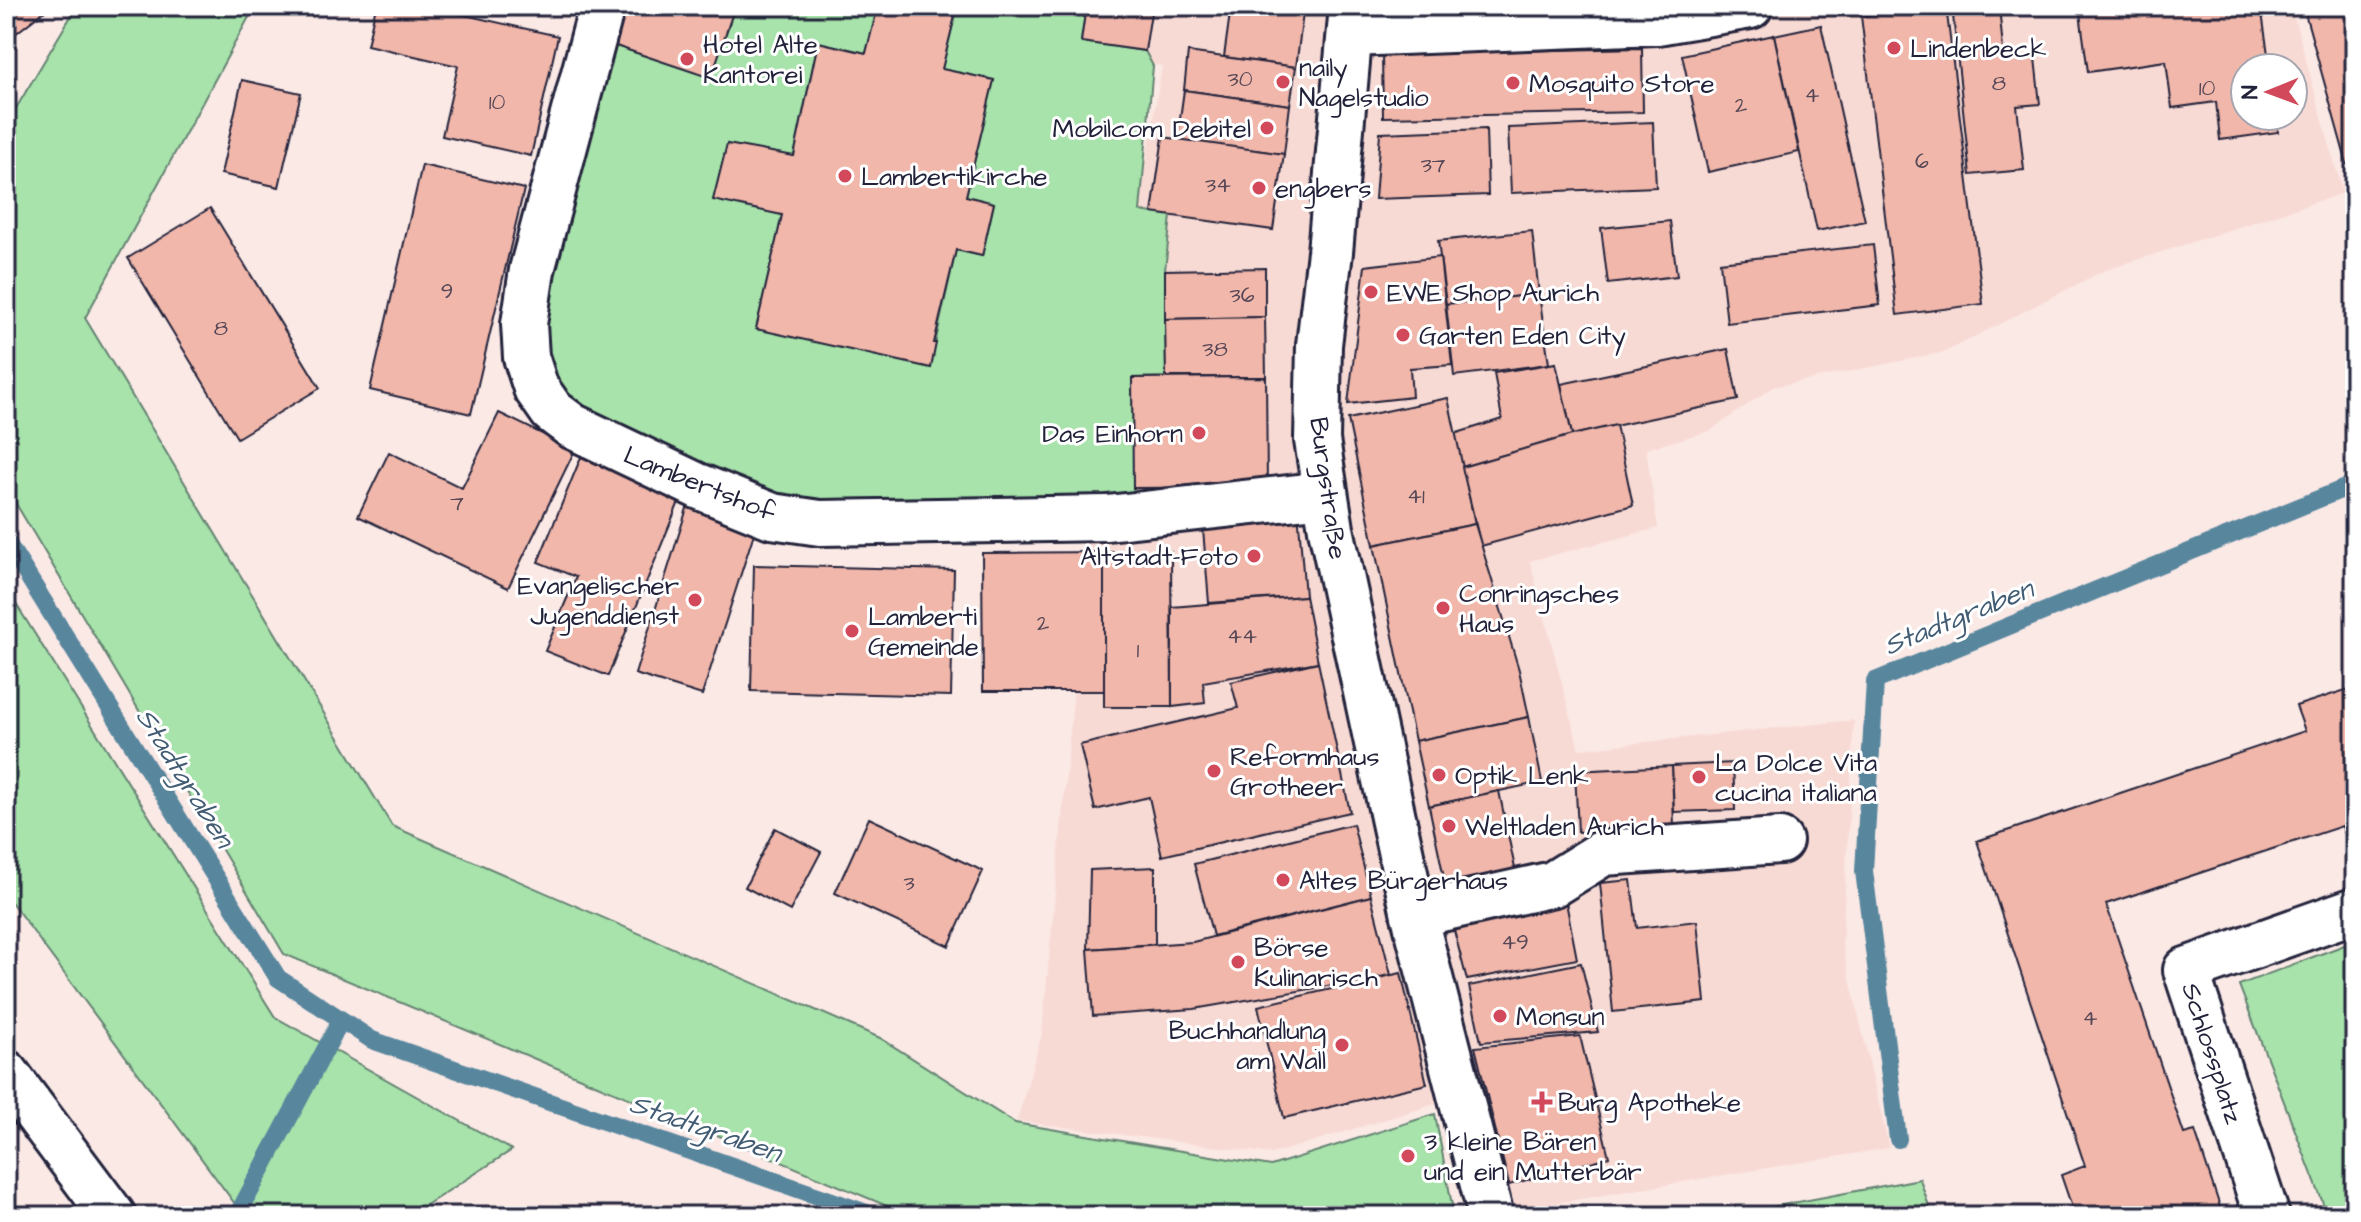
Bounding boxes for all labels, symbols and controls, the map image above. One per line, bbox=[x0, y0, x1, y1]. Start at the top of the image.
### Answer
place label: Hotel Alte Kantorei bbox=[703, 27, 818, 93]
place label: Lindenbeck bbox=[1910, 31, 2046, 67]
marker: Lindenbeck bbox=[1885, 39, 1903, 57]
marker: Hotel Alte Kantorei bbox=[678, 50, 696, 68]
place label: naily Nagelstudio bbox=[1299, 50, 1429, 118]
north arrow bbox=[2229, 52, 2309, 132]
house number: 30 bbox=[1227, 64, 1253, 95]
place label: Mosquito Store bbox=[1529, 66, 1714, 102]
house number: 8 bbox=[1992, 68, 2006, 99]
marker: naily Nagelstudio bbox=[1274, 73, 1292, 91]
house number: 10 bbox=[2199, 73, 2215, 104]
marker: Mosquito Store bbox=[1504, 74, 1522, 92]
house number: 4 bbox=[1805, 80, 1820, 111]
text: N bbox=[2235, 85, 2266, 99]
house number: 10 bbox=[489, 87, 505, 118]
house number: 2 bbox=[1735, 90, 1748, 121]
place label: Mobilcom Debitel bbox=[1052, 111, 1251, 147]
marker: Mobilcom Debitel bbox=[1258, 119, 1276, 137]
house number: 6 bbox=[1915, 146, 1929, 177]
house number: 37 bbox=[1421, 150, 1446, 181]
place label: Lambertikirche bbox=[861, 159, 1048, 195]
marker: Lambertikirche bbox=[836, 167, 854, 185]
house number: 34 bbox=[1205, 170, 1231, 201]
place label: engbers bbox=[1275, 171, 1372, 209]
marker: engbers bbox=[1250, 179, 1268, 197]
place label: EWE Shop Aurich bbox=[1387, 275, 1599, 311]
house number: 9 bbox=[441, 276, 453, 307]
house number: 36 bbox=[1230, 280, 1255, 311]
marker: EWE Shop Aurich bbox=[1362, 283, 1380, 301]
house number: 8 bbox=[214, 313, 228, 344]
place label: Garten Eden City bbox=[1419, 318, 1626, 356]
marker: Garten Eden City bbox=[1394, 326, 1412, 344]
house number: 38 bbox=[1202, 334, 1228, 365]
street label: Burgstraße bbox=[1298, 415, 1356, 562]
place label: Das Einhorn bbox=[1042, 416, 1183, 452]
marker: Das Einhorn bbox=[1190, 424, 1208, 442]
street label: Lambertshof bbox=[618, 437, 782, 531]
house number: 41 bbox=[1407, 481, 1425, 512]
house number: 7 bbox=[450, 488, 464, 519]
place label: Altstadt-Foto bbox=[1080, 539, 1238, 575]
marker: Altstadt-Foto bbox=[1245, 547, 1263, 565]
place label: Evangelischer Jugenddienst bbox=[518, 568, 679, 636]
water label: Stadtgraben bbox=[1878, 569, 2041, 666]
place label: Conringsches Haus bbox=[1459, 576, 1619, 642]
marker: Evangelischer Jugenddienst bbox=[686, 591, 704, 609]
place label: Lamberti Gemeinde bbox=[868, 599, 979, 665]
marker: Conringsches Haus bbox=[1434, 599, 1452, 617]
house number: 2 bbox=[1037, 608, 1050, 639]
house number: 44 bbox=[1227, 621, 1257, 652]
marker: Lamberti Gemeinde bbox=[843, 622, 861, 640]
house number: 1 bbox=[1137, 635, 1140, 666]
water label: Stadtgraben bbox=[125, 700, 244, 857]
place label: Reformhaus Grotheer bbox=[1230, 739, 1380, 805]
place label: La Dolce Vita cucina italiana bbox=[1715, 745, 1877, 811]
place label: Optik Lenk bbox=[1455, 758, 1589, 794]
marker: Reformhaus Grotheer bbox=[1205, 762, 1223, 780]
marker: Optik Lenk bbox=[1430, 766, 1448, 784]
marker: La Dolce Vita cucina italiana bbox=[1690, 768, 1708, 786]
place label: Weltladen Aurich bbox=[1465, 809, 1664, 845]
marker: Weltladen Aurich bbox=[1440, 817, 1458, 835]
place label: Altes Bürgerhaus bbox=[1299, 863, 1508, 901]
house number: 3 bbox=[903, 868, 915, 899]
marker: Altes Bürgerhaus bbox=[1274, 871, 1292, 889]
house number: 49 bbox=[1501, 927, 1529, 958]
place label: Börse Kulinarisch bbox=[1254, 930, 1378, 996]
marker: Börse Kulinarisch bbox=[1229, 953, 1247, 971]
street label: Schlossplatz bbox=[2172, 978, 2252, 1128]
place label: Monsun bbox=[1516, 999, 1604, 1035]
house number: 4 bbox=[2083, 1003, 2098, 1034]
marker: Monsun bbox=[1491, 1007, 1509, 1025]
place label: Buchhandlung am Wall bbox=[1169, 1013, 1326, 1079]
marker: Buchhandlung am Wall bbox=[1333, 1036, 1351, 1054]
water label: Stadtgraben bbox=[624, 1084, 789, 1174]
place label: Burg Apotheke bbox=[1558, 1085, 1741, 1123]
marker: Burg Apotheke bbox=[1533, 1093, 1551, 1111]
place label: 3 kleine Bären und ein Mutterbär bbox=[1424, 1124, 1642, 1190]
marker: 3 kleine Bären und ein Mutterbär bbox=[1399, 1147, 1417, 1165]

